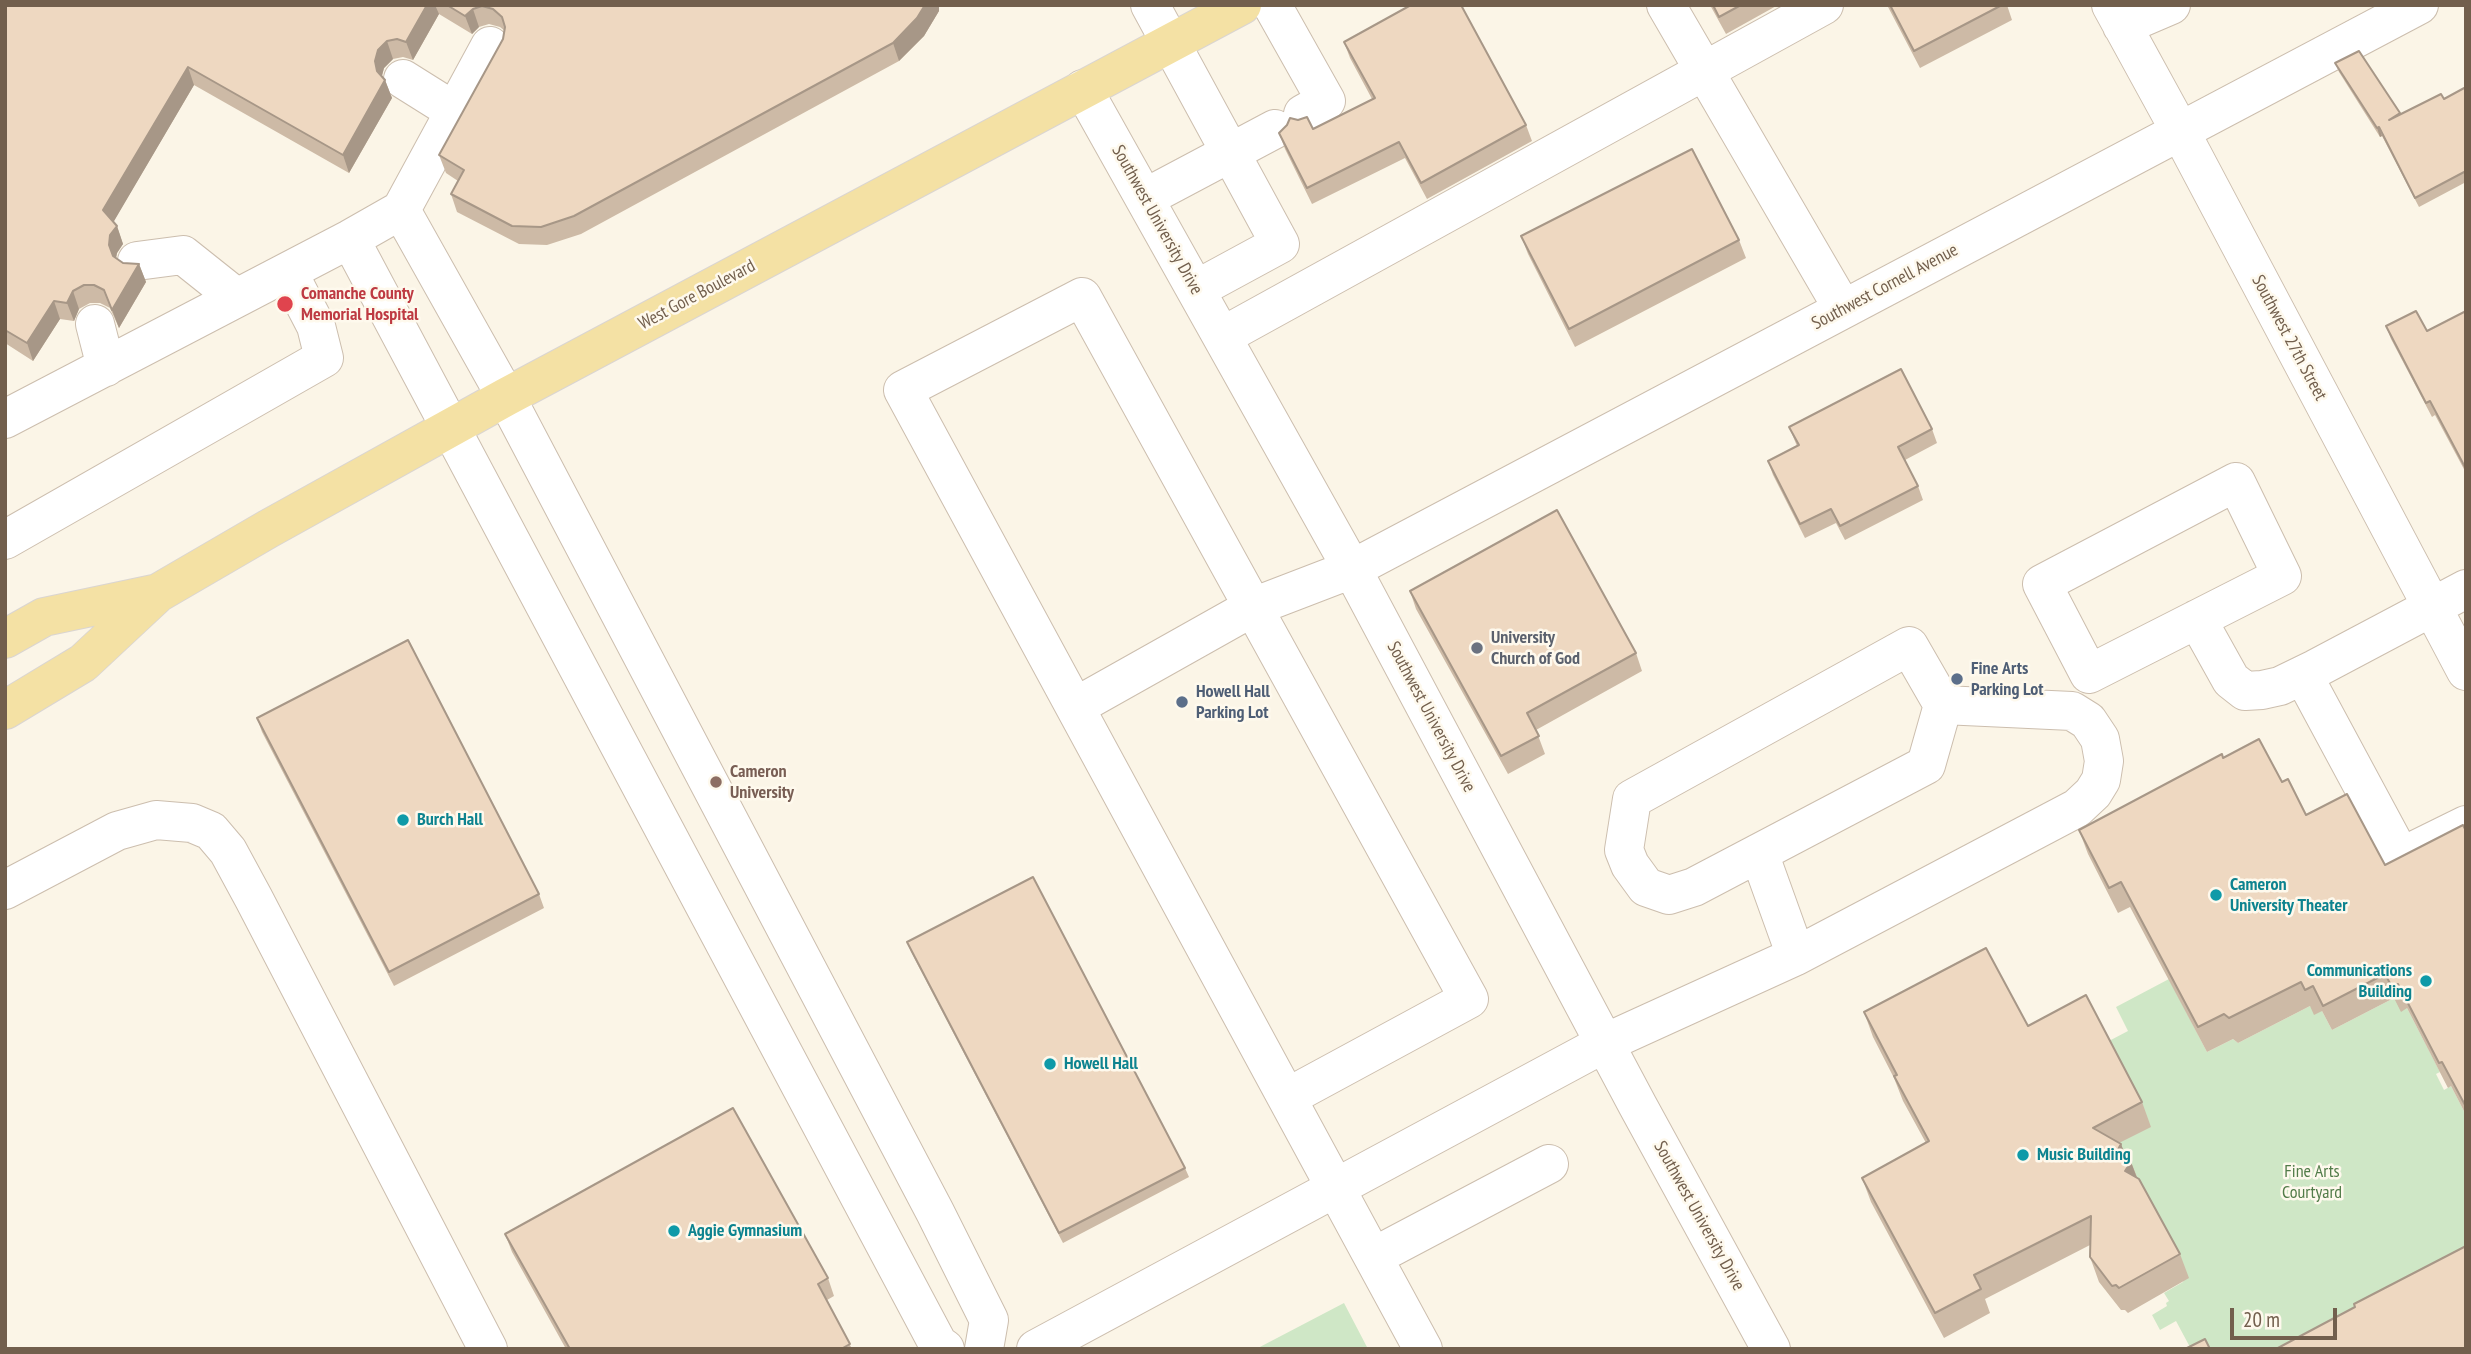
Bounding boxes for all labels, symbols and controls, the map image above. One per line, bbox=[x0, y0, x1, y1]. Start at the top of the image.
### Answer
street label: Southwest University Drive bbox=[1107, 141, 1207, 299]
street label: Southwest Cornell Avenue bbox=[1808, 239, 1962, 335]
street label: West Gore Boulevard bbox=[635, 255, 759, 335]
street label: Southwest 27th Street bbox=[2247, 272, 2331, 404]
place label: Comanche County Memorial Hospital bbox=[301, 283, 418, 326]
marker: Comanche County Memorial Hospital bbox=[275, 294, 295, 314]
place label: University Church of God bbox=[1491, 627, 1580, 670]
street label: Southwest University Drive bbox=[1382, 638, 1480, 796]
marker: University Church of God bbox=[1469, 640, 1485, 656]
place label: Fine Arts Parking Lot bbox=[1971, 658, 2044, 700]
marker: Fine Arts Parking Lot bbox=[1949, 671, 1965, 687]
place label: Howell Hall Parking Lot bbox=[1196, 681, 1270, 724]
marker: Howell Hall Parking Lot bbox=[1174, 694, 1190, 710]
place label: Cameron University bbox=[730, 761, 794, 804]
marker: Cameron University bbox=[708, 774, 724, 790]
place label: Burch Hall bbox=[417, 809, 483, 831]
marker: Burch Hall bbox=[395, 812, 411, 828]
place label: Cameron University Theater bbox=[2230, 874, 2348, 917]
marker: Cameron University Theater bbox=[2208, 887, 2224, 903]
place label: Communications Building bbox=[2307, 960, 2412, 1002]
marker: Communications Building bbox=[2418, 973, 2434, 989]
place label: Howell Hall bbox=[1064, 1053, 1138, 1075]
marker: Howell Hall bbox=[1042, 1056, 1058, 1072]
street label: Southwest University Drive bbox=[1649, 1137, 1749, 1295]
place label: Music Building bbox=[2037, 1144, 2131, 1166]
marker: Music Building bbox=[2015, 1147, 2031, 1163]
park label: Fine Arts Courtyard bbox=[2282, 1161, 2342, 1204]
place label: Aggie Gymnasium bbox=[688, 1220, 802, 1242]
marker: Aggie Gymnasium bbox=[666, 1223, 682, 1239]
scale bar bbox=[2233, 1294, 2340, 1338]
text: 20 m bbox=[2243, 1306, 2280, 1333]

